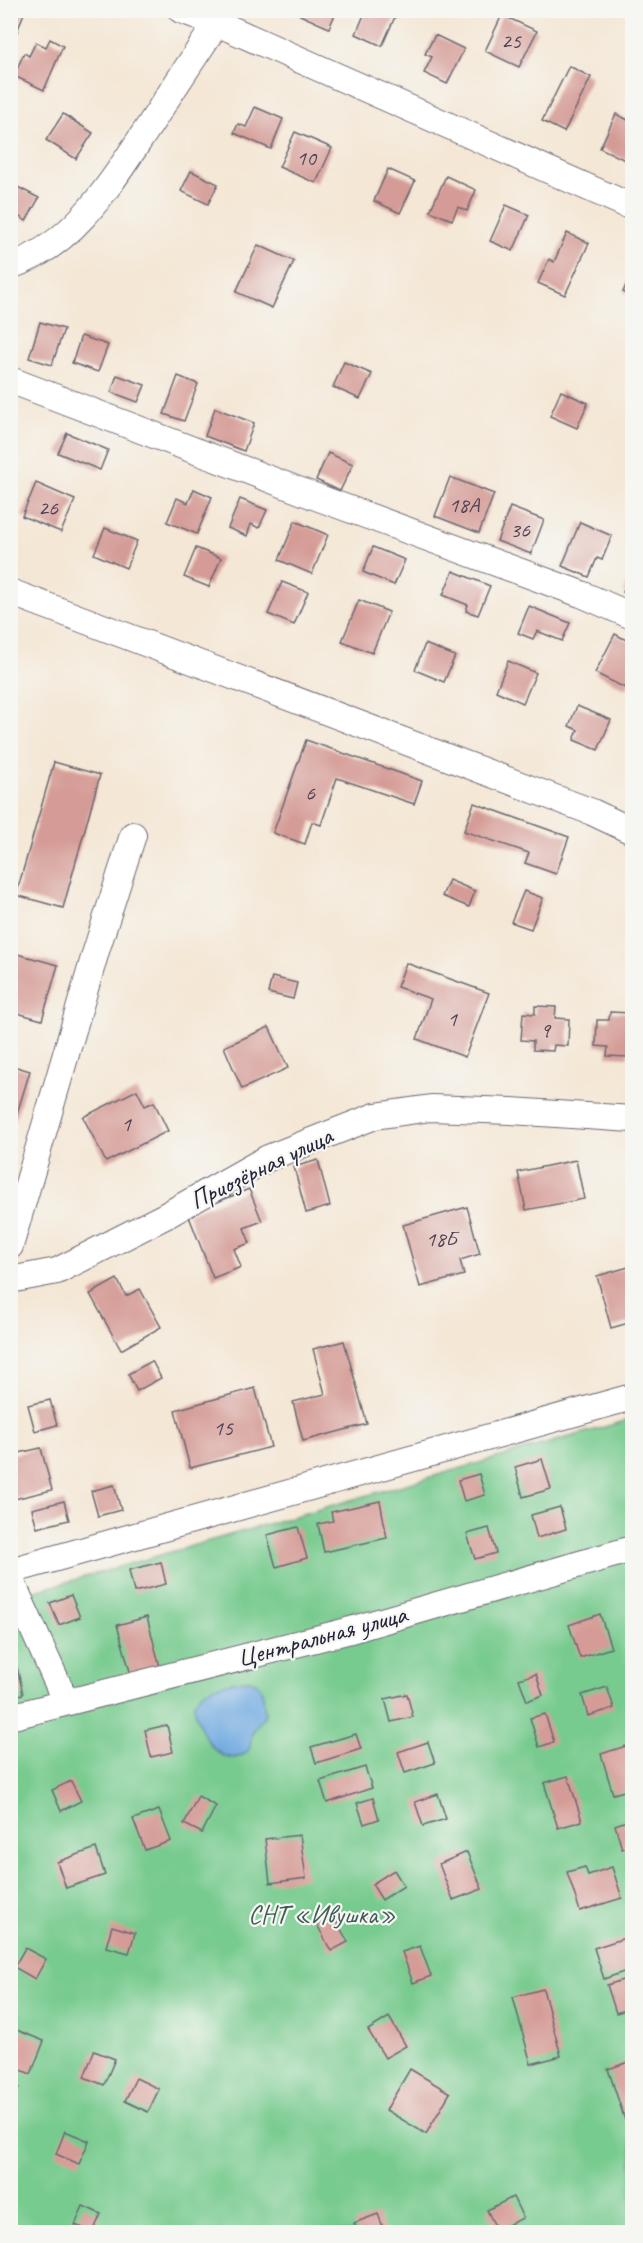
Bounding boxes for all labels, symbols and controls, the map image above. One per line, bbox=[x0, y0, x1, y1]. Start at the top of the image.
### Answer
house number: 25 bbox=[501, 27, 522, 55]
house number: 10 bbox=[296, 144, 318, 172]
house number: 18А bbox=[449, 491, 480, 519]
house number: 26 bbox=[38, 494, 59, 522]
house number: 36 bbox=[510, 516, 531, 544]
house number: 6 bbox=[305, 779, 316, 807]
house number: 1 bbox=[447, 1005, 458, 1033]
house number: 9 bbox=[540, 1016, 552, 1044]
house number: 1 bbox=[121, 1110, 132, 1138]
street label: Приозёрная улица bbox=[184, 1119, 339, 1217]
house number: 18Б bbox=[426, 1225, 460, 1253]
house number: 15 bbox=[213, 1414, 234, 1442]
street label: Центральная улица bbox=[234, 1597, 412, 1674]
park label: СНТ «Ивушка» bbox=[248, 1898, 396, 1931]

